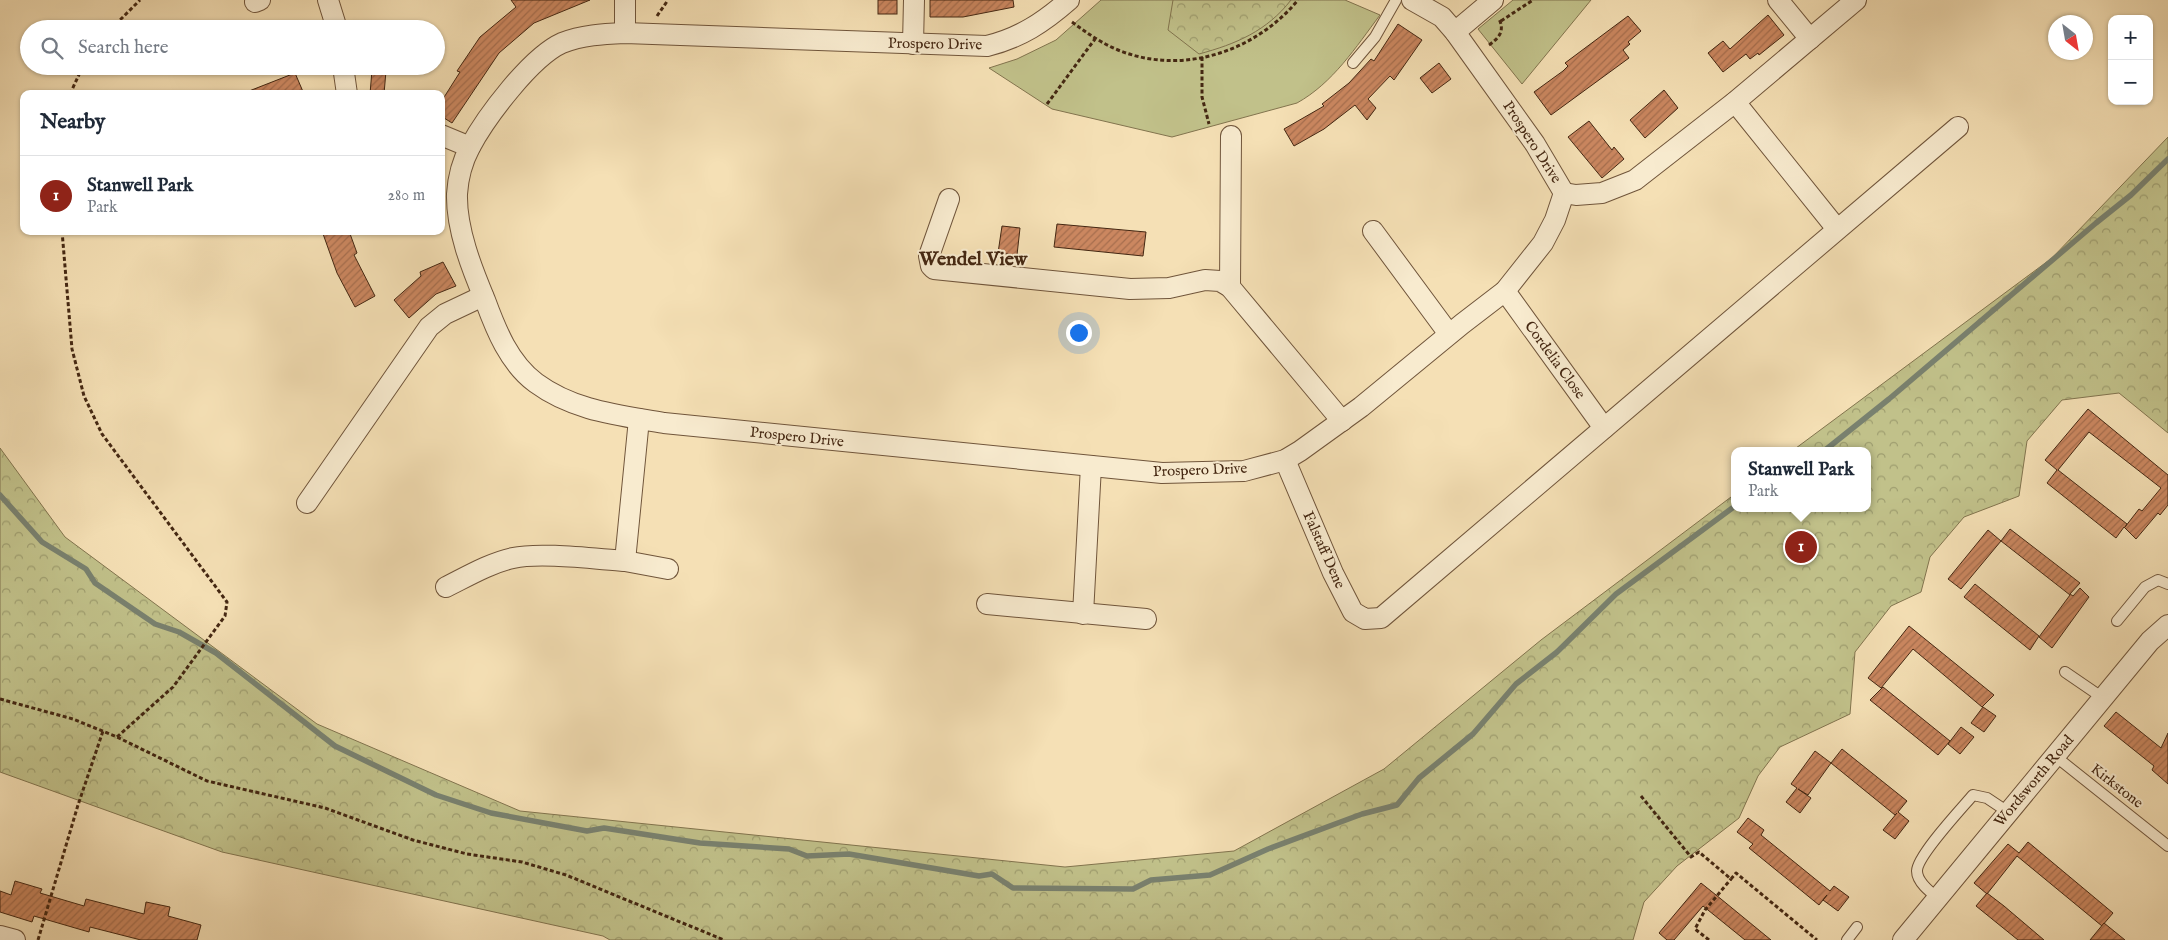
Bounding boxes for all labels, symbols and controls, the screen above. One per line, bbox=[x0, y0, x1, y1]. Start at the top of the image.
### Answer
north arrow bbox=[2048, 15, 2093, 60]
map controls bbox=[2108, 15, 2153, 105]
button: + bbox=[2108, 15, 2153, 60]
search box bbox=[20, 20, 445, 75]
icon: search bbox=[38, 34, 66, 62]
street label: Prospero Drive bbox=[888, 34, 982, 54]
text: Search here bbox=[78, 36, 169, 60]
button: − bbox=[2108, 60, 2153, 105]
street label: Prospero Drive bbox=[1498, 97, 1566, 187]
text: Nearby bbox=[40, 109, 105, 136]
text: Stanwell Park bbox=[87, 174, 193, 198]
text: 1 bbox=[53, 186, 59, 206]
text: 280 m bbox=[388, 186, 425, 206]
text: Park bbox=[87, 198, 117, 218]
district label: Wendel View bbox=[918, 247, 1028, 272]
street label: Cordelia Close bbox=[1520, 317, 1590, 403]
your location bbox=[1066, 320, 1092, 346]
street label: Prospero Drive bbox=[749, 423, 845, 451]
popup bbox=[1731, 447, 1871, 512]
text: Stanwell Park bbox=[1748, 458, 1854, 482]
street label: Prospero Drive bbox=[1153, 459, 1248, 481]
text: Park bbox=[1748, 482, 1778, 502]
street label: Falstaff Dene bbox=[1298, 508, 1350, 592]
pin: 1 bbox=[1785, 528, 1817, 566]
street label: Wordsworth Road bbox=[1990, 730, 2079, 831]
street label: Kirkstone bbox=[2087, 760, 2147, 813]

